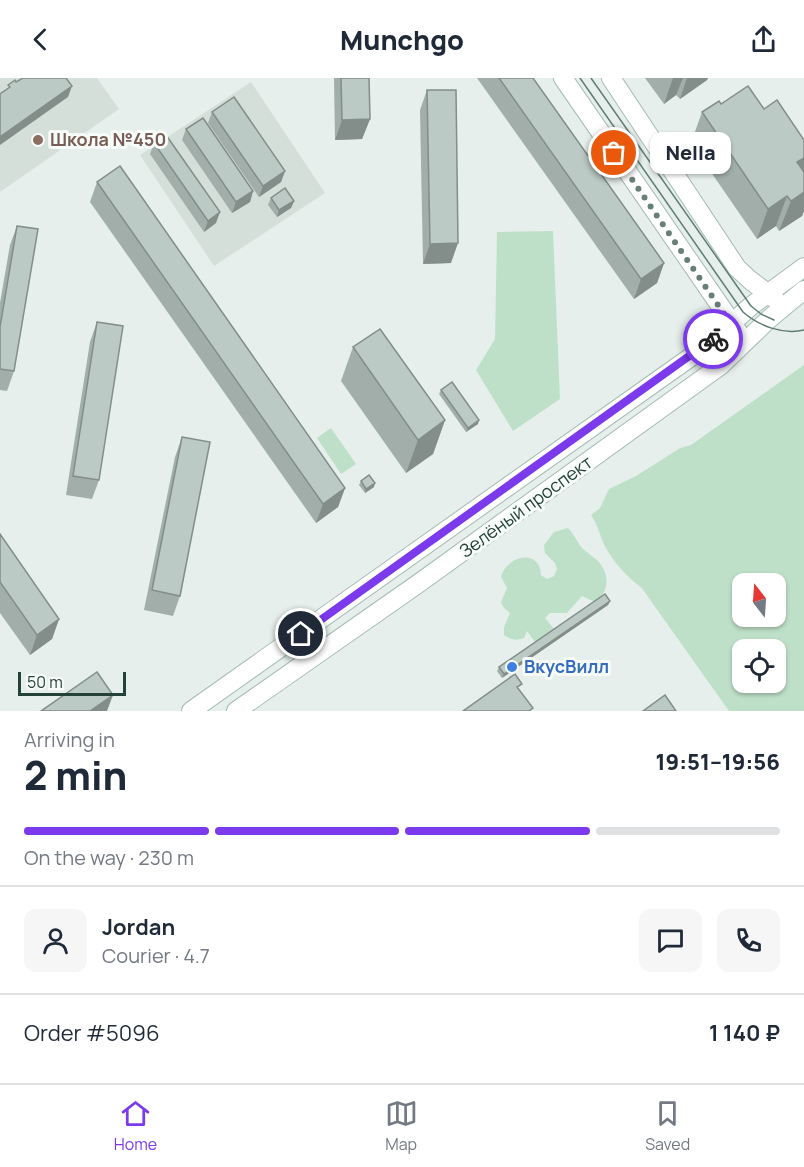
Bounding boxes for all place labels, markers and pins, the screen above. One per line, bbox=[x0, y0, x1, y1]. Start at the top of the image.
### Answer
place label: Школа №450 bbox=[50, 127, 166, 151]
pin bbox=[588, 127, 639, 178]
callout: Nella bbox=[650, 132, 731, 174]
marker: Школа №450 bbox=[31, 133, 45, 147]
pin bbox=[275, 608, 326, 659]
place label: ВкусВилл bbox=[524, 654, 609, 678]
marker: ВкусВилл bbox=[505, 660, 519, 674]

